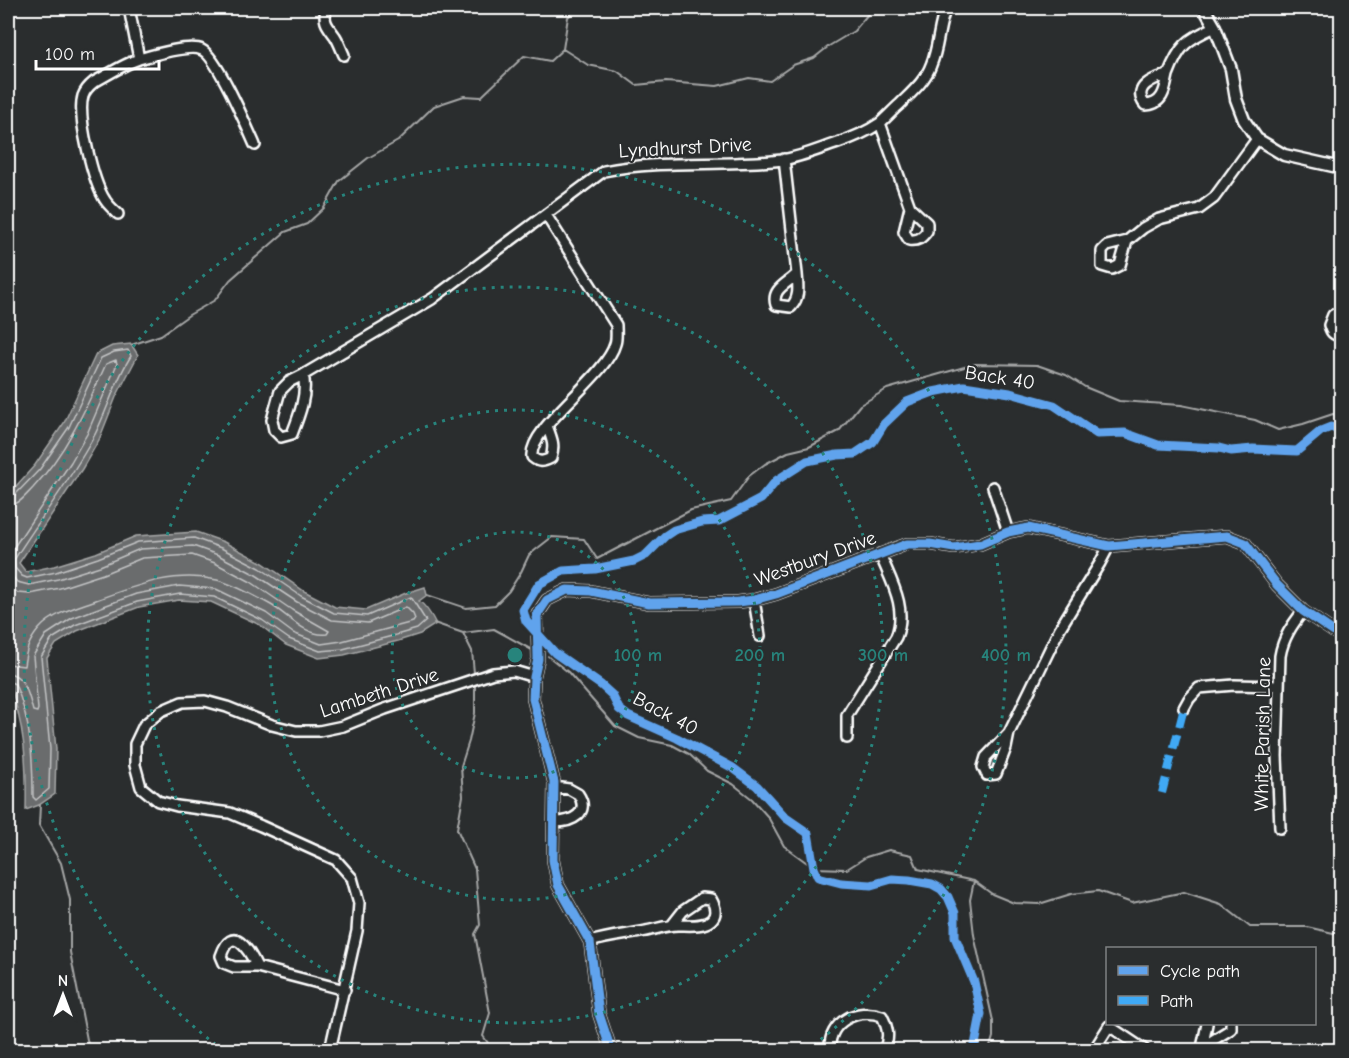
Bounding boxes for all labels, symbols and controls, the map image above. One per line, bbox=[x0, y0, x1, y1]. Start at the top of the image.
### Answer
scale bar bbox=[36, 33, 159, 71]
text: 100 m bbox=[45, 44, 95, 65]
street label: Lyndhurst Drive bbox=[618, 133, 752, 162]
street label: Back 40 bbox=[963, 361, 1037, 394]
street label: Westbury Drive bbox=[751, 526, 879, 591]
centre of rings bbox=[505, 645, 525, 665]
text: 100 m bbox=[614, 645, 662, 666]
text: 200 m bbox=[735, 645, 785, 666]
text: 300 m bbox=[858, 645, 908, 666]
text: 400 m bbox=[981, 645, 1031, 666]
street label: White Parish Lane bbox=[1250, 657, 1275, 811]
street label: Lambeth Drive bbox=[317, 662, 441, 722]
street label: Back 40 bbox=[629, 687, 702, 740]
legend bbox=[1106, 947, 1316, 1025]
text: Cycle path bbox=[1160, 961, 1240, 982]
north arrow bbox=[33, 965, 93, 1025]
text: N bbox=[58, 972, 68, 990]
text: Path bbox=[1160, 991, 1193, 1012]

